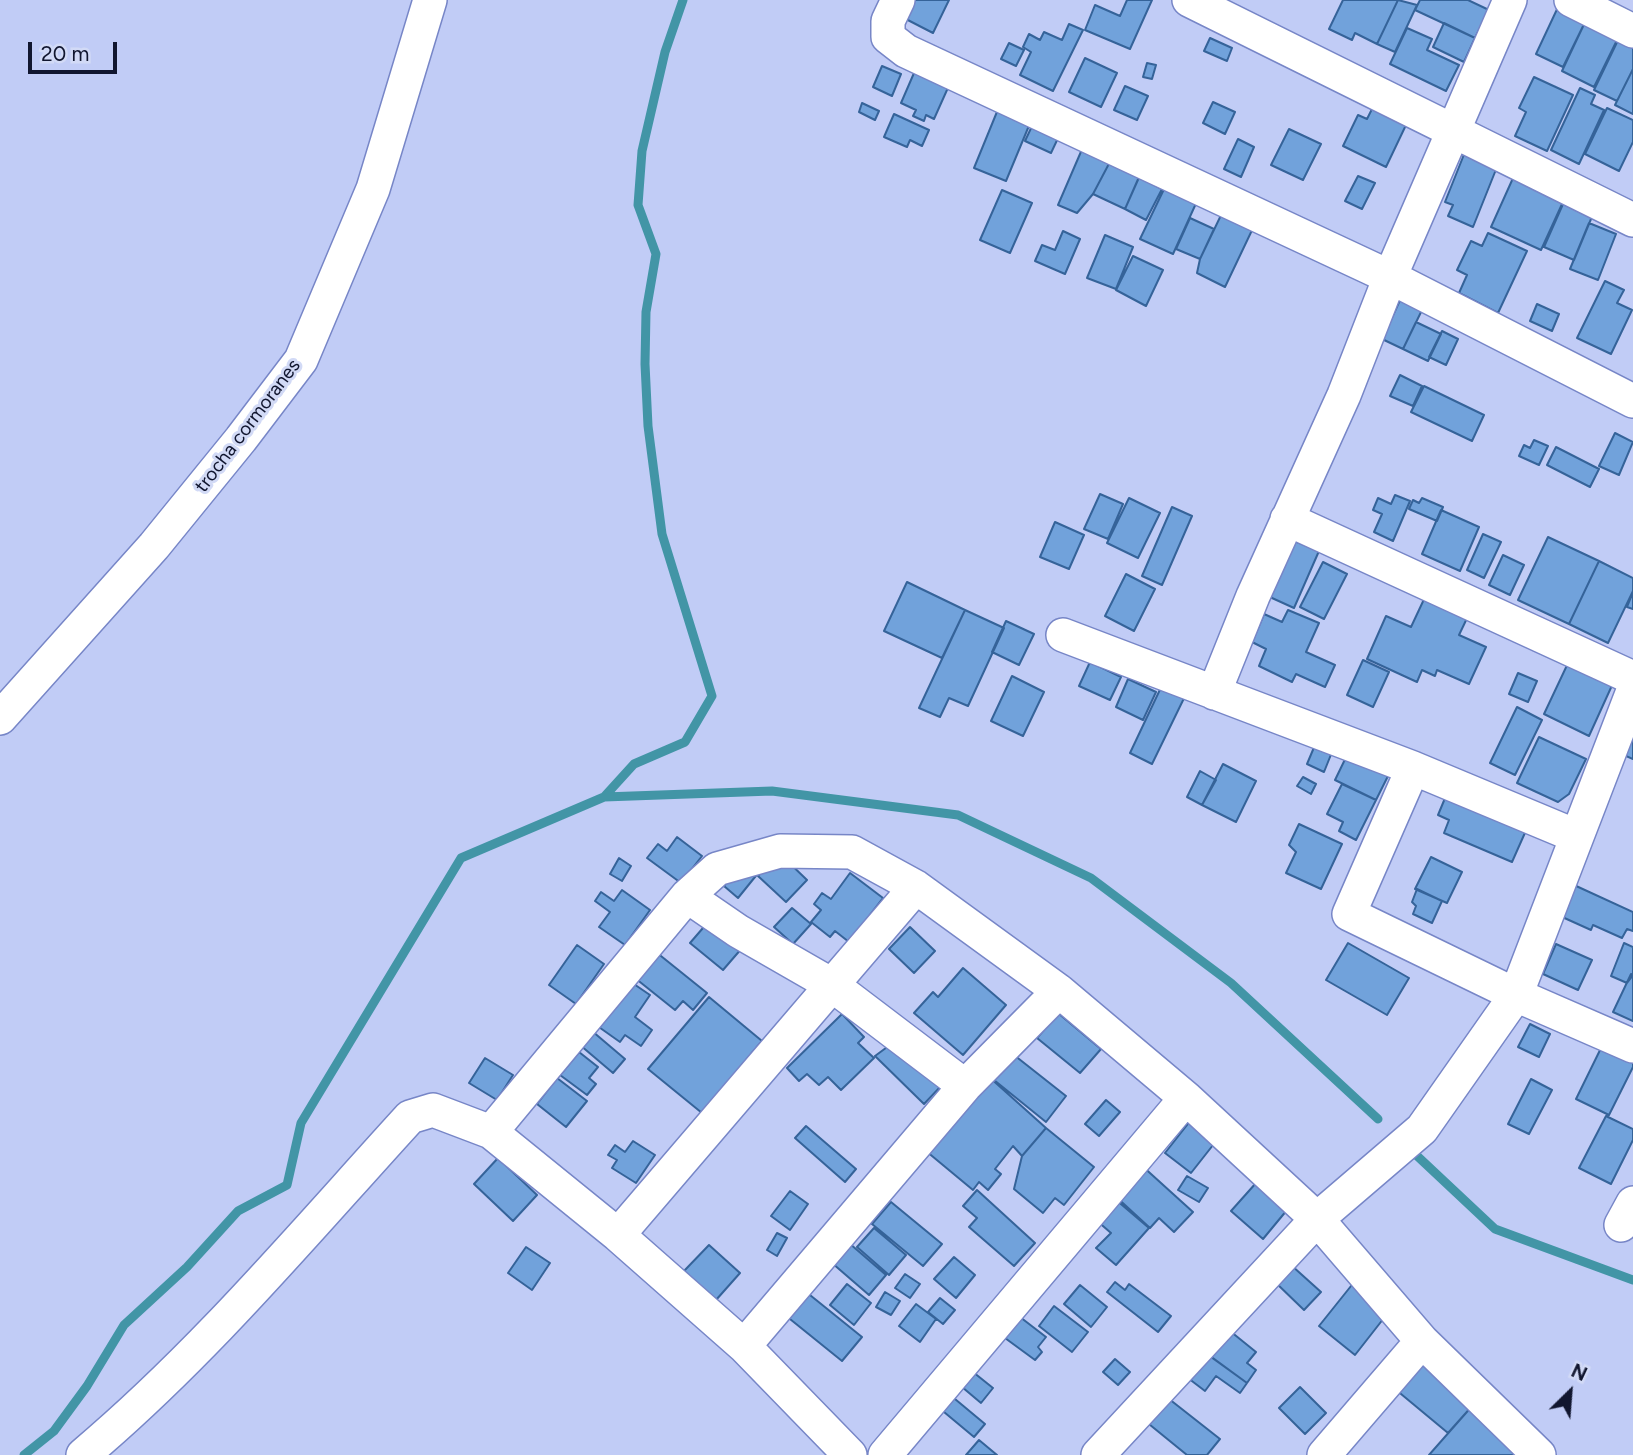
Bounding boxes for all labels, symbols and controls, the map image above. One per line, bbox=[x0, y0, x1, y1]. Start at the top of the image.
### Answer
scale bar bbox=[32, 28, 121, 72]
text: 20 m bbox=[41, 41, 89, 66]
street label: trocha cormoranes bbox=[191, 355, 305, 497]
north arrow bbox=[1535, 1357, 1605, 1427]
text: N bbox=[1568, 1359, 1591, 1386]

